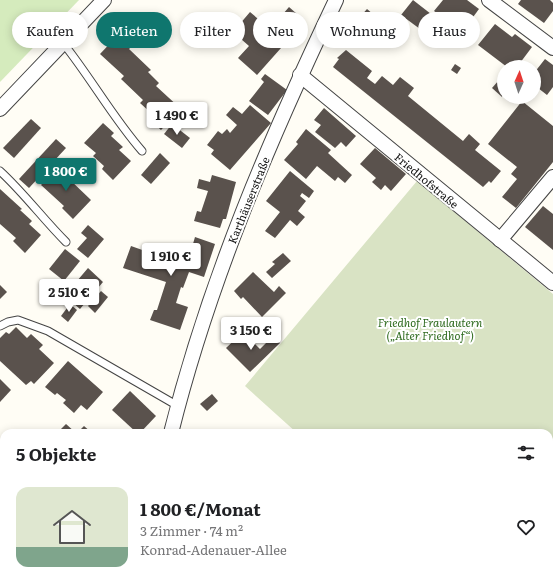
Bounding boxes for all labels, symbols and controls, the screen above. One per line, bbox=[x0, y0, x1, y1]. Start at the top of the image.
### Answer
chip: Kaufen bbox=[12, 12, 88, 48]
chip: Mieten bbox=[96, 12, 172, 48]
chip: Filter bbox=[180, 12, 245, 48]
chip: Neu bbox=[253, 12, 308, 48]
chip: Wohnung bbox=[316, 12, 410, 48]
chip: Haus bbox=[418, 12, 480, 48]
north arrow bbox=[497, 60, 541, 104]
map controls bbox=[497, 60, 541, 104]
pin: 1 490 € bbox=[140, 102, 214, 136]
text: 1 490 € bbox=[156, 105, 198, 124]
street label: Friedhofstraße bbox=[392, 148, 463, 212]
street label: Karthäuserstraße bbox=[223, 154, 273, 246]
pin: 1 800 € bbox=[29, 158, 103, 192]
text: 1 800 € bbox=[44, 161, 88, 180]
pin: 1 910 € bbox=[134, 243, 208, 277]
text: 1 910 € bbox=[151, 246, 191, 265]
pin: 2 510 € bbox=[32, 279, 106, 313]
text: 2 510 € bbox=[48, 282, 90, 301]
park label: Friedhof Fraulautern („Alter Friedhof“) bbox=[378, 314, 483, 343]
pin: 3 150 € bbox=[214, 317, 288, 351]
text: 3 150 € bbox=[230, 320, 272, 339]
text: 5 Objekte bbox=[16, 441, 96, 466]
icon: filters bbox=[515, 442, 537, 464]
text: 1 800 €/Monat bbox=[140, 496, 261, 521]
icon: home bbox=[48, 503, 96, 551]
icon: heart bbox=[515, 516, 537, 538]
text: 3 Zimmer · 74 m² bbox=[140, 521, 243, 540]
text: Konrad-Adenauer-Allee bbox=[140, 540, 287, 559]

